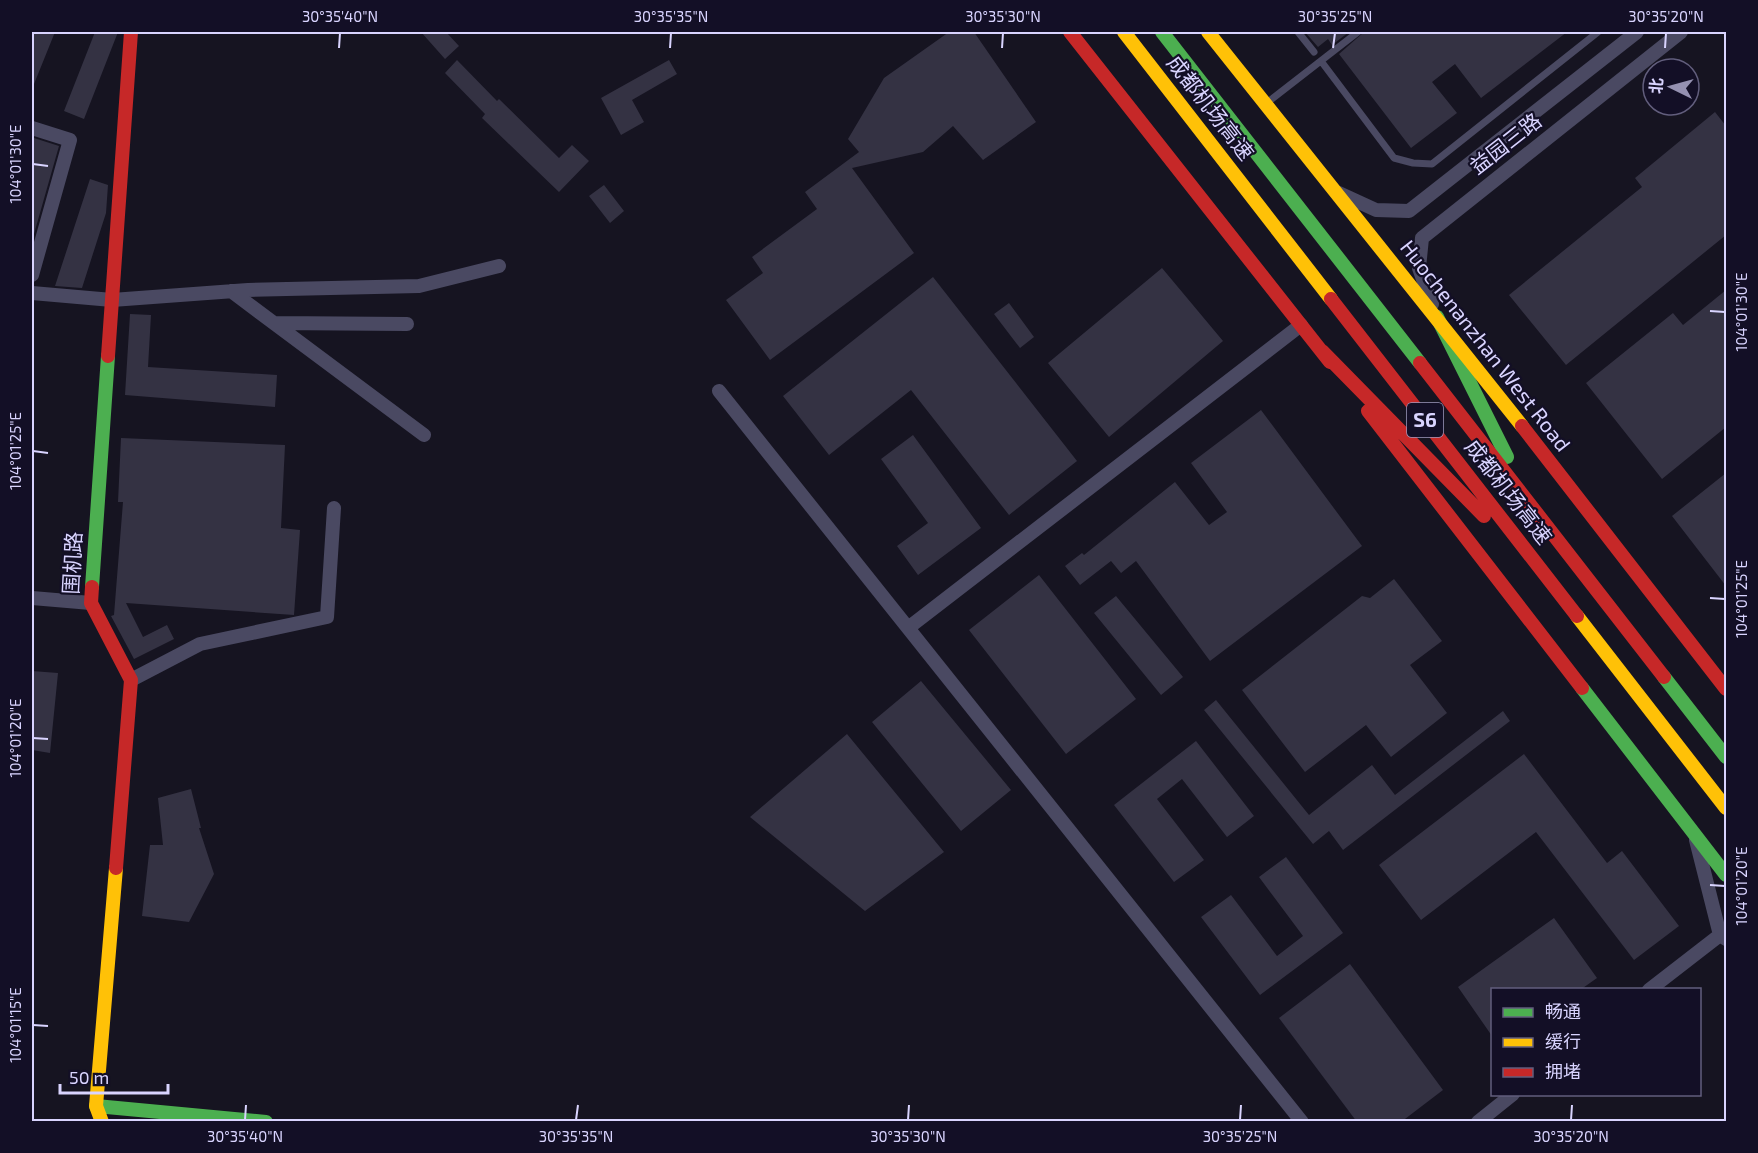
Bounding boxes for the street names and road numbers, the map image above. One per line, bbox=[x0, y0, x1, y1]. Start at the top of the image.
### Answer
street label: 成都机场高速 bbox=[1163, 50, 1260, 164]
street label: 益园三路 bbox=[1464, 107, 1546, 179]
street label: Huochenanzhan West Road bbox=[1396, 234, 1576, 456]
road number: S6 bbox=[1407, 403, 1443, 437]
street label: 成都机场高速 bbox=[1461, 434, 1558, 548]
street label: 围机路 bbox=[57, 531, 86, 595]

